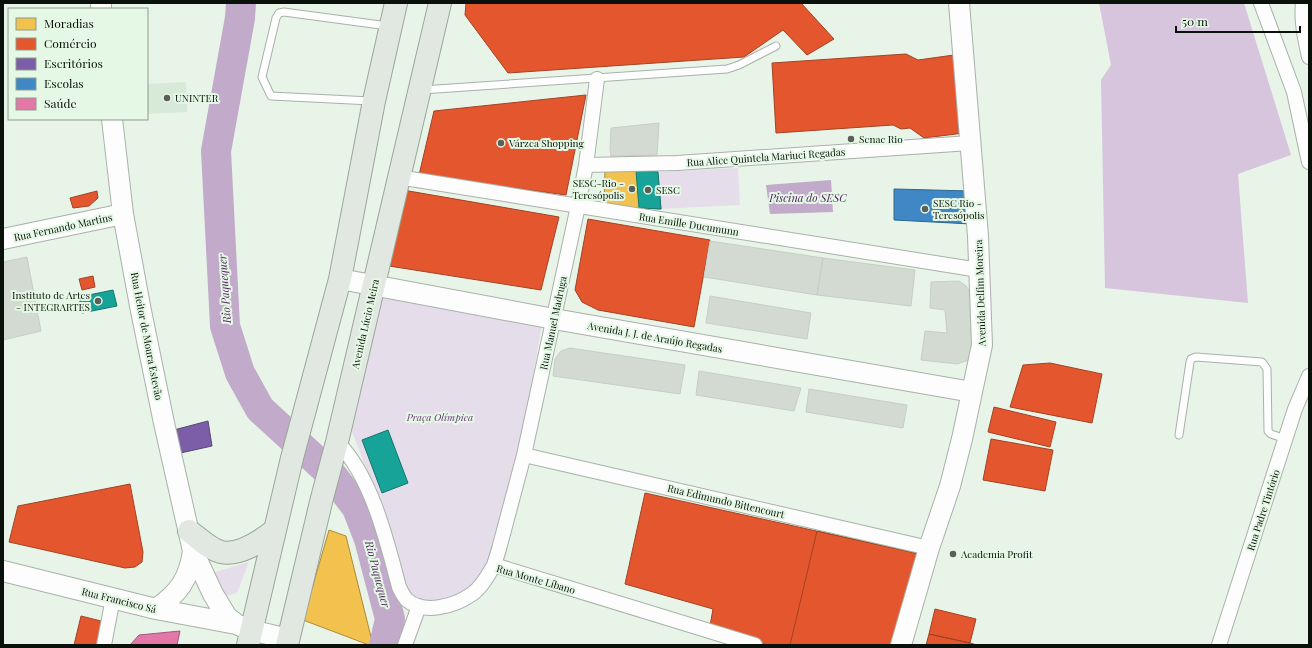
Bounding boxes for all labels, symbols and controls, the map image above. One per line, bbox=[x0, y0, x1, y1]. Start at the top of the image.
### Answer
legend bbox=[8, 8, 148, 120]
scale bar bbox=[1176, 8, 1300, 34]
text: 50 m bbox=[1182, 13, 1208, 29]
text: Moradias bbox=[44, 15, 94, 31]
text: Comércio bbox=[44, 35, 97, 51]
text: Escritórios bbox=[44, 55, 103, 71]
text: Escolas bbox=[44, 75, 84, 91]
place label: UNINTER bbox=[175, 91, 219, 105]
marker: UNINTER bbox=[162, 93, 172, 103]
text: Saúde bbox=[44, 95, 76, 111]
place label: Senac Rio bbox=[859, 132, 903, 146]
marker: Senac Rio bbox=[846, 134, 856, 144]
place label: Várzea Shopping bbox=[508, 136, 584, 150]
marker: Várzea Shopping bbox=[496, 138, 506, 148]
street label: Rua Alice Quintela Mariuci Regadas bbox=[686, 144, 846, 170]
place label: SESC-Rio - Teresópolis bbox=[572, 176, 624, 202]
place label: SESC bbox=[656, 183, 680, 197]
marker: SESC-Rio - Teresópolis bbox=[627, 184, 637, 194]
marker: SESC bbox=[643, 185, 653, 195]
water label: Piscina do SESC bbox=[768, 190, 847, 205]
place label: SESC Rio - Teresópolis bbox=[933, 196, 985, 222]
marker: SESC Rio - Teresópolis bbox=[920, 204, 930, 214]
street label: Rua Emille Ducumunn bbox=[638, 209, 740, 239]
street label: Rua Fernando Martins bbox=[12, 210, 114, 244]
street label: Avenida Delfim Moreira bbox=[971, 239, 989, 348]
water label: Rio Paquequer bbox=[214, 254, 234, 325]
street label: Rua Heitor de Moura Estevão bbox=[128, 271, 166, 402]
street label: Rua Manuel Madruga bbox=[536, 275, 570, 371]
street label: Avenida Lúcio Meira bbox=[348, 278, 382, 371]
place label: Instituto de Artes - INTEGRARTES bbox=[12, 288, 90, 314]
marker: Instituto de Artes - INTEGRARTES bbox=[93, 296, 103, 306]
street label: Avenida J. J. de Araújo Regadas bbox=[586, 318, 723, 356]
park label: Praça Olímpica bbox=[406, 410, 473, 424]
street label: Rua Padre Tintório bbox=[1243, 467, 1283, 552]
street label: Rua Edimundo Bittencourt bbox=[666, 481, 786, 521]
water label: Rio Paquequer bbox=[362, 538, 394, 609]
place label: Academia Profit bbox=[960, 547, 1033, 561]
marker: Academia Profit bbox=[948, 549, 958, 559]
street label: Rua Monte Líbano bbox=[495, 561, 578, 597]
street label: Rua Francisco Sá bbox=[80, 584, 158, 616]

